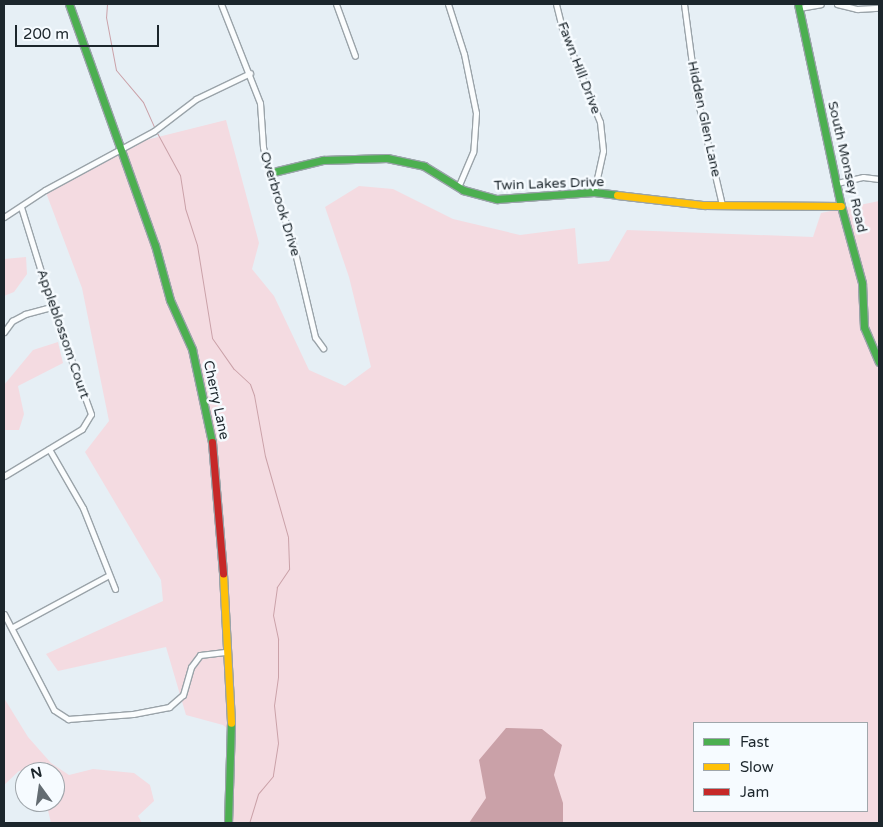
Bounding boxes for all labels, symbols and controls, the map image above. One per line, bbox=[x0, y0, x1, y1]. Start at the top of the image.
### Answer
scale bar bbox=[18, 15, 161, 47]
street label: Fawn Hill Drive bbox=[554, 19, 604, 117]
text: 200 m bbox=[23, 25, 69, 43]
street label: Hidden Glen Lane bbox=[683, 59, 725, 179]
street label: South Monsey Road bbox=[824, 100, 870, 234]
street label: Overbrook Drive bbox=[256, 150, 304, 258]
street label: Twin Lakes Drive bbox=[494, 174, 604, 194]
street label: Appleblossom Court bbox=[33, 267, 93, 401]
street label: Cherry Lane bbox=[199, 359, 233, 441]
legend bbox=[693, 722, 868, 812]
text: Fast bbox=[740, 733, 769, 751]
text: Slow bbox=[740, 758, 774, 776]
north arrow bbox=[15, 762, 65, 812]
text: N bbox=[29, 763, 44, 783]
text: Jam bbox=[740, 783, 769, 801]

